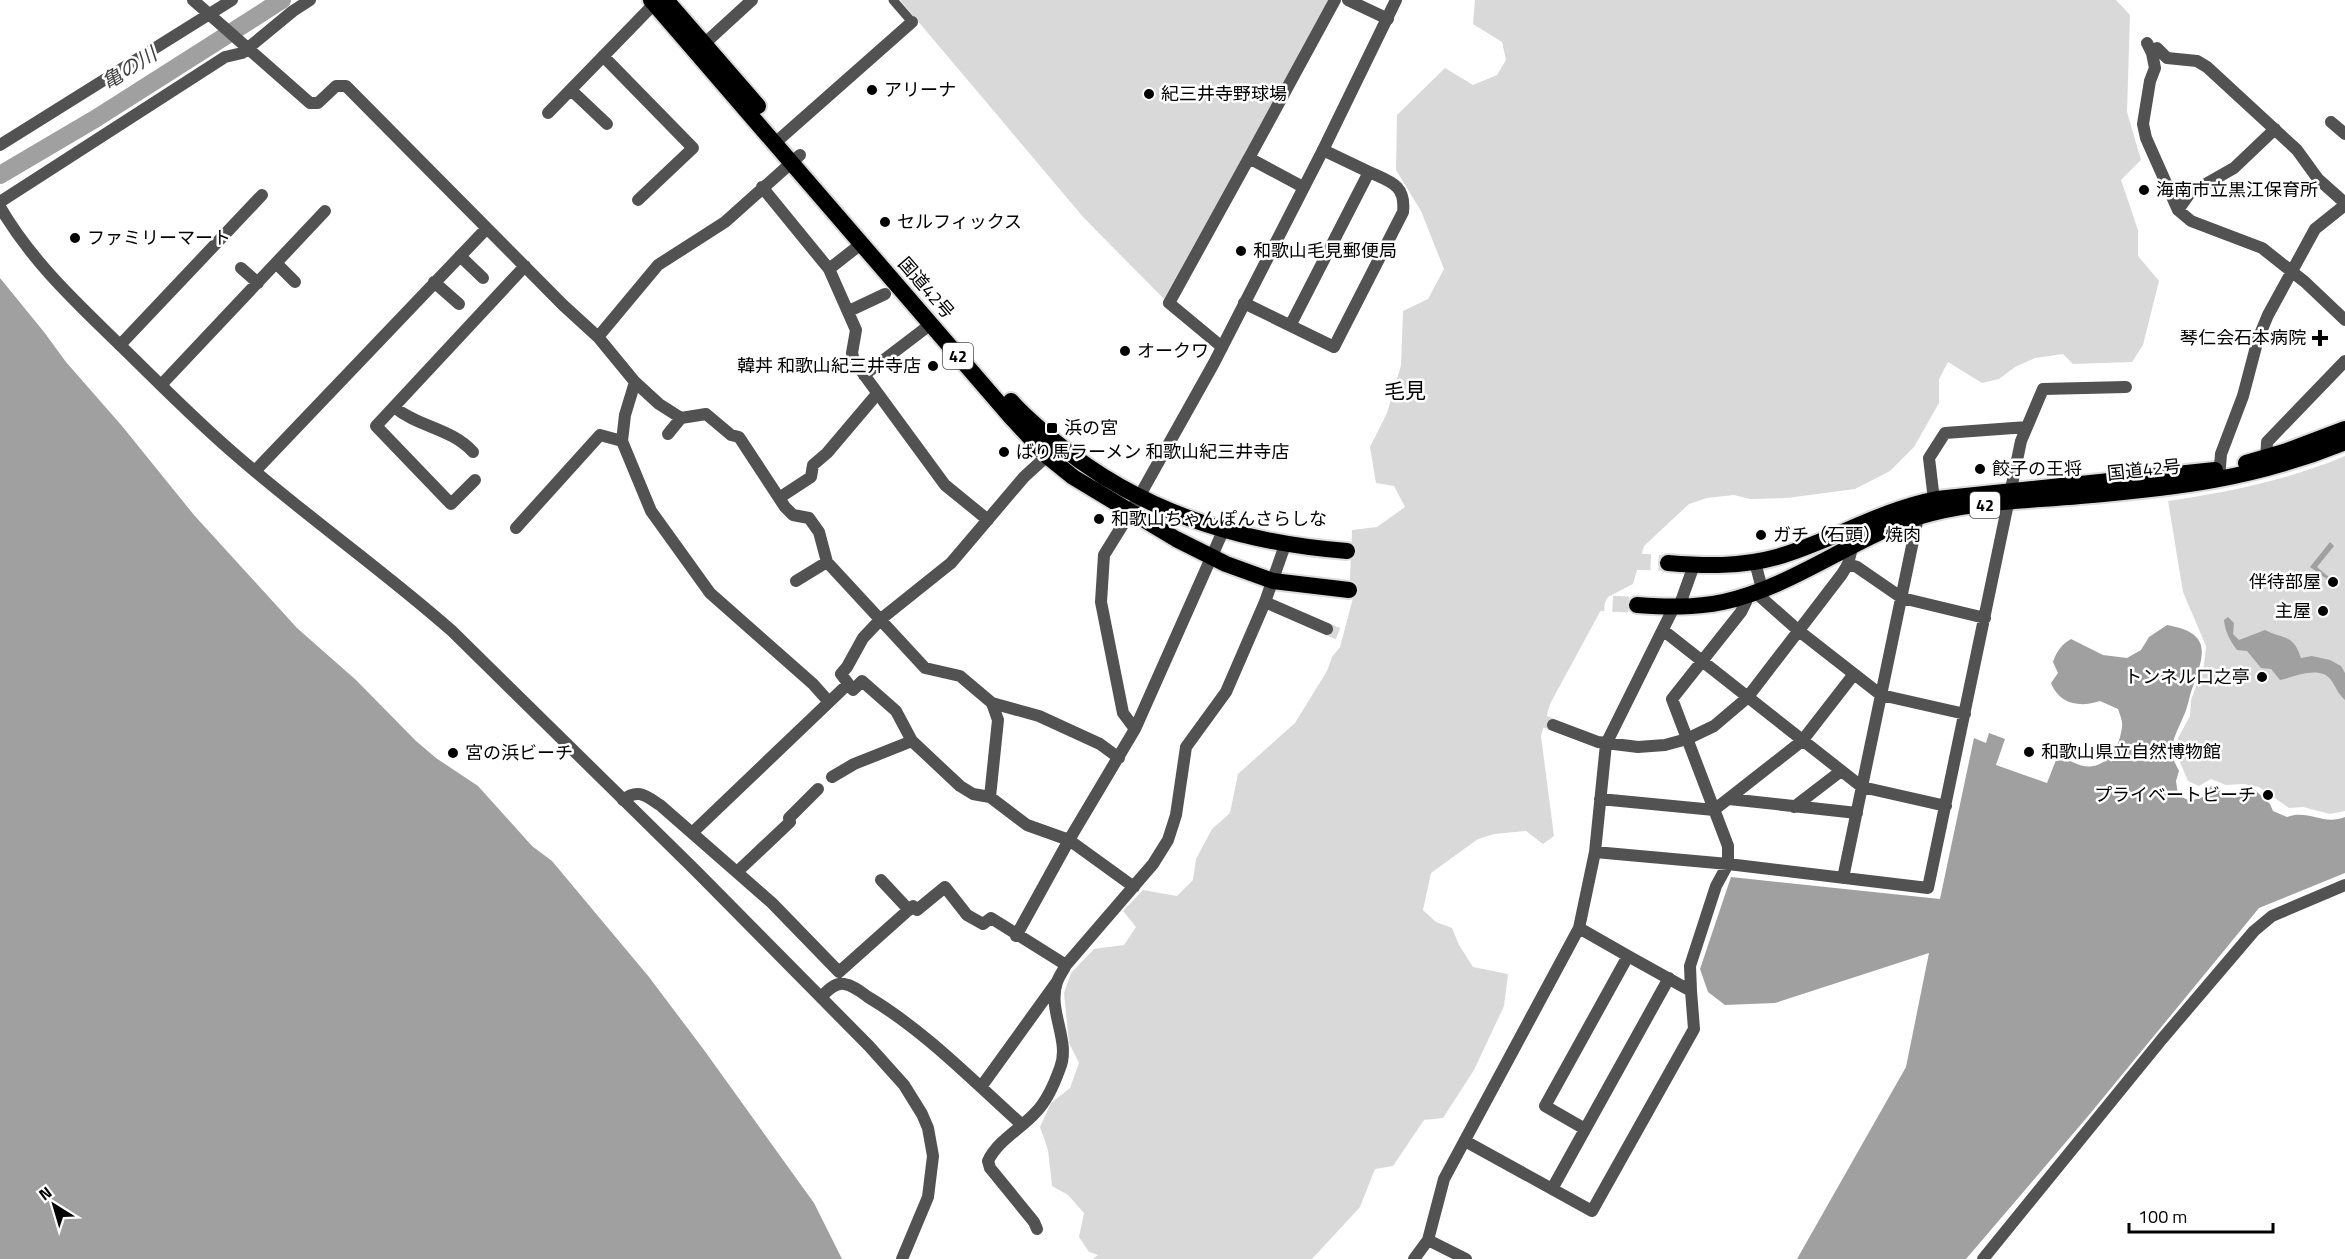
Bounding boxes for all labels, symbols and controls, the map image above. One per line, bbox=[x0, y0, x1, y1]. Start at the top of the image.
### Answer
water label: 亀の川 bbox=[95, 37, 164, 97]
place label: アリーナ bbox=[884, 76, 956, 103]
place label: 紀三井寺野球場 bbox=[1161, 80, 1287, 107]
marker: アリーナ bbox=[865, 83, 879, 97]
marker: 紀三井寺野球場 bbox=[1142, 87, 1156, 101]
place label: 海南市立黒江保育所 bbox=[2156, 176, 2318, 203]
marker: 海南市立黒江保育所 bbox=[2137, 183, 2151, 197]
place label: セルフィックス bbox=[897, 208, 1022, 235]
marker: セルフィックス bbox=[878, 215, 892, 229]
place label: ファミリーマート bbox=[87, 224, 231, 251]
marker: ファミリーマート bbox=[68, 231, 82, 245]
place label: 和歌山毛見郵便局 bbox=[1253, 237, 1397, 264]
marker: 和歌山毛見郵便局 bbox=[1234, 244, 1248, 258]
street label: 国道42号 bbox=[892, 251, 961, 325]
place label: 琴仁会石本病院 bbox=[2180, 324, 2306, 351]
marker: 琴仁会石本病院 bbox=[2311, 329, 2329, 347]
place label: オークワ bbox=[1137, 337, 1209, 364]
road number: 42 bbox=[943, 343, 973, 369]
marker: オークワ bbox=[1118, 344, 1132, 358]
place label: 韓丼 和歌山紀三井寺店 bbox=[737, 352, 921, 379]
marker: 韓丼 和歌山紀三井寺店 bbox=[926, 359, 940, 373]
district label: 毛見 bbox=[1384, 374, 1426, 406]
place label: 浜の宮 bbox=[1064, 414, 1118, 441]
marker: 浜の宮 bbox=[1045, 421, 1059, 435]
place label: ばり馬ラーメン 和歌山紀三井寺店 bbox=[1016, 438, 1289, 465]
marker: ばり馬ラーメン 和歌山紀三井寺店 bbox=[997, 445, 1011, 459]
street label: 国道42号 bbox=[2106, 452, 2182, 487]
place label: 餃子の王将 bbox=[1992, 455, 2082, 482]
marker: 餃子の王将 bbox=[1973, 462, 1987, 476]
road number: 42 bbox=[1970, 492, 2000, 518]
place label: 和歌山ちゃんぽんさらしな bbox=[1111, 505, 1327, 532]
marker: 和歌山ちゃんぽんさらしな bbox=[1092, 512, 1106, 526]
place label: ガチ（石頭） 焼肉 bbox=[1773, 521, 1921, 548]
marker: ガチ（石頭） 焼肉 bbox=[1754, 528, 1768, 542]
place label: 伴待部屋 bbox=[2249, 568, 2321, 595]
marker: 伴待部屋 bbox=[2326, 575, 2340, 589]
place label: 主屋 bbox=[2275, 597, 2311, 624]
marker: 主屋 bbox=[2316, 604, 2330, 618]
place label: トンネル口之亭 bbox=[2124, 663, 2250, 690]
marker: トンネル口之亭 bbox=[2255, 670, 2269, 684]
place label: 和歌山県立自然博物館 bbox=[2041, 738, 2221, 765]
place label: 宮の浜ビーチ bbox=[465, 739, 573, 766]
marker: 和歌山県立自然博物館 bbox=[2022, 745, 2036, 759]
marker: 宮の浜ビーチ bbox=[446, 746, 460, 760]
place label: プライベートビーチ bbox=[2094, 781, 2256, 808]
marker: プライベートビーチ bbox=[2261, 788, 2275, 802]
north arrow bbox=[24, 1175, 84, 1235]
text: N bbox=[33, 1180, 57, 1206]
scale bar bbox=[2129, 1196, 2273, 1234]
text: 100 m bbox=[2138, 1203, 2187, 1230]

